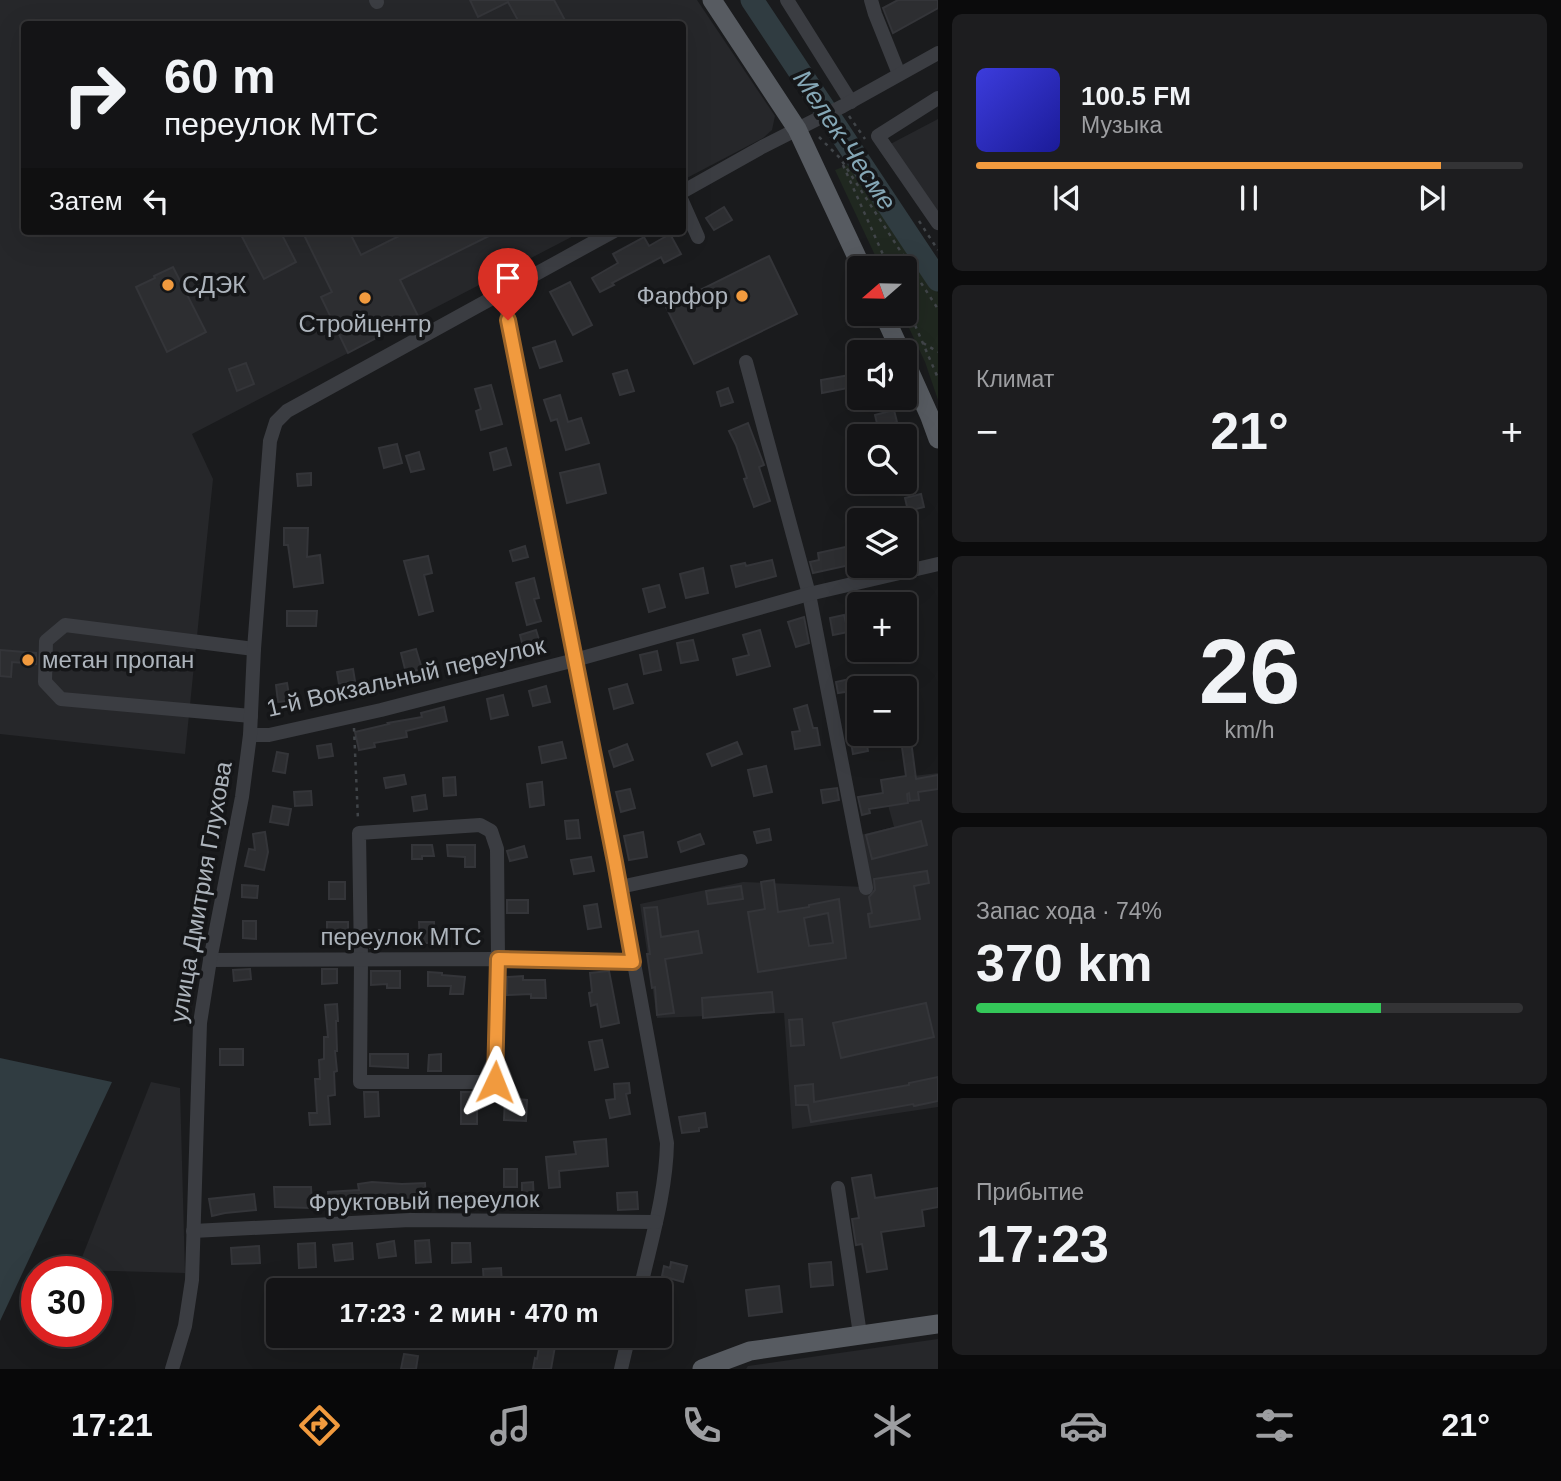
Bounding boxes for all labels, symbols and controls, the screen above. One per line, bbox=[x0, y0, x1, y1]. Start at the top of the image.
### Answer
icon: right bbox=[49, 49, 140, 140]
text: 60 m bbox=[164, 49, 276, 103]
water label: Мелек-Чесме bbox=[787, 64, 903, 216]
text: 100.5 FM bbox=[1081, 81, 1191, 111]
text: переулок МТС bbox=[164, 106, 379, 142]
text: Музыка bbox=[1081, 112, 1162, 138]
icon: previous bbox=[1048, 179, 1086, 217]
icon: pause bbox=[1230, 179, 1268, 217]
icon: next bbox=[1413, 179, 1451, 217]
icon: left bbox=[137, 182, 175, 220]
text: Затем bbox=[49, 186, 123, 216]
pin bbox=[478, 248, 538, 320]
north arrow bbox=[847, 256, 917, 326]
map controls bbox=[847, 256, 917, 746]
icon: arrive bbox=[489, 259, 527, 297]
place label: СДЭК bbox=[182, 271, 246, 298]
marker: СДЭК bbox=[160, 277, 176, 293]
place label: Фарфор bbox=[637, 282, 728, 309]
marker: Фарфор bbox=[734, 288, 750, 304]
marker: Стройцентр bbox=[357, 290, 373, 306]
place label: Стройцентр bbox=[299, 310, 431, 337]
button: sound bbox=[847, 340, 917, 410]
text: Климат bbox=[976, 366, 1054, 392]
text: 21° bbox=[1210, 402, 1289, 460]
text: − bbox=[976, 411, 998, 453]
text: + bbox=[1501, 411, 1523, 453]
button: search bbox=[847, 424, 917, 494]
button: layers bbox=[847, 508, 917, 578]
button: + bbox=[847, 592, 917, 662]
text: 26 bbox=[1199, 621, 1300, 722]
street label: 1-й Вокзальный переулок bbox=[264, 631, 548, 722]
place label: метан пропан bbox=[42, 646, 194, 673]
marker: метан пропан bbox=[20, 652, 36, 668]
button: − bbox=[847, 676, 917, 746]
text: km/h bbox=[1225, 717, 1274, 743]
street label: улица Дмитрия Глухова bbox=[164, 759, 237, 1025]
text: Запас хода · 74% bbox=[976, 898, 1162, 924]
street label: переулок МТС bbox=[320, 923, 482, 950]
text: 370 km bbox=[976, 934, 1152, 992]
position arrow bbox=[458, 1045, 532, 1119]
text: Прибытие bbox=[976, 1179, 1084, 1205]
street label: Фруктовый переулок bbox=[308, 1185, 540, 1216]
text: 17:23 bbox=[976, 1215, 1109, 1273]
speed limit sign: 30 bbox=[21, 1256, 112, 1347]
text: 17:23 · 2 мин · 470 m bbox=[339, 1298, 599, 1328]
icon: directions bbox=[295, 1401, 344, 1450]
icon: music bbox=[486, 1401, 535, 1450]
icon: phone bbox=[677, 1401, 726, 1450]
icon: climate bbox=[868, 1401, 917, 1450]
icon: car bbox=[1059, 1401, 1108, 1450]
icon: filters bbox=[1250, 1401, 1299, 1450]
text: 17:21 bbox=[71, 1407, 153, 1443]
text: 21° bbox=[1442, 1407, 1490, 1443]

